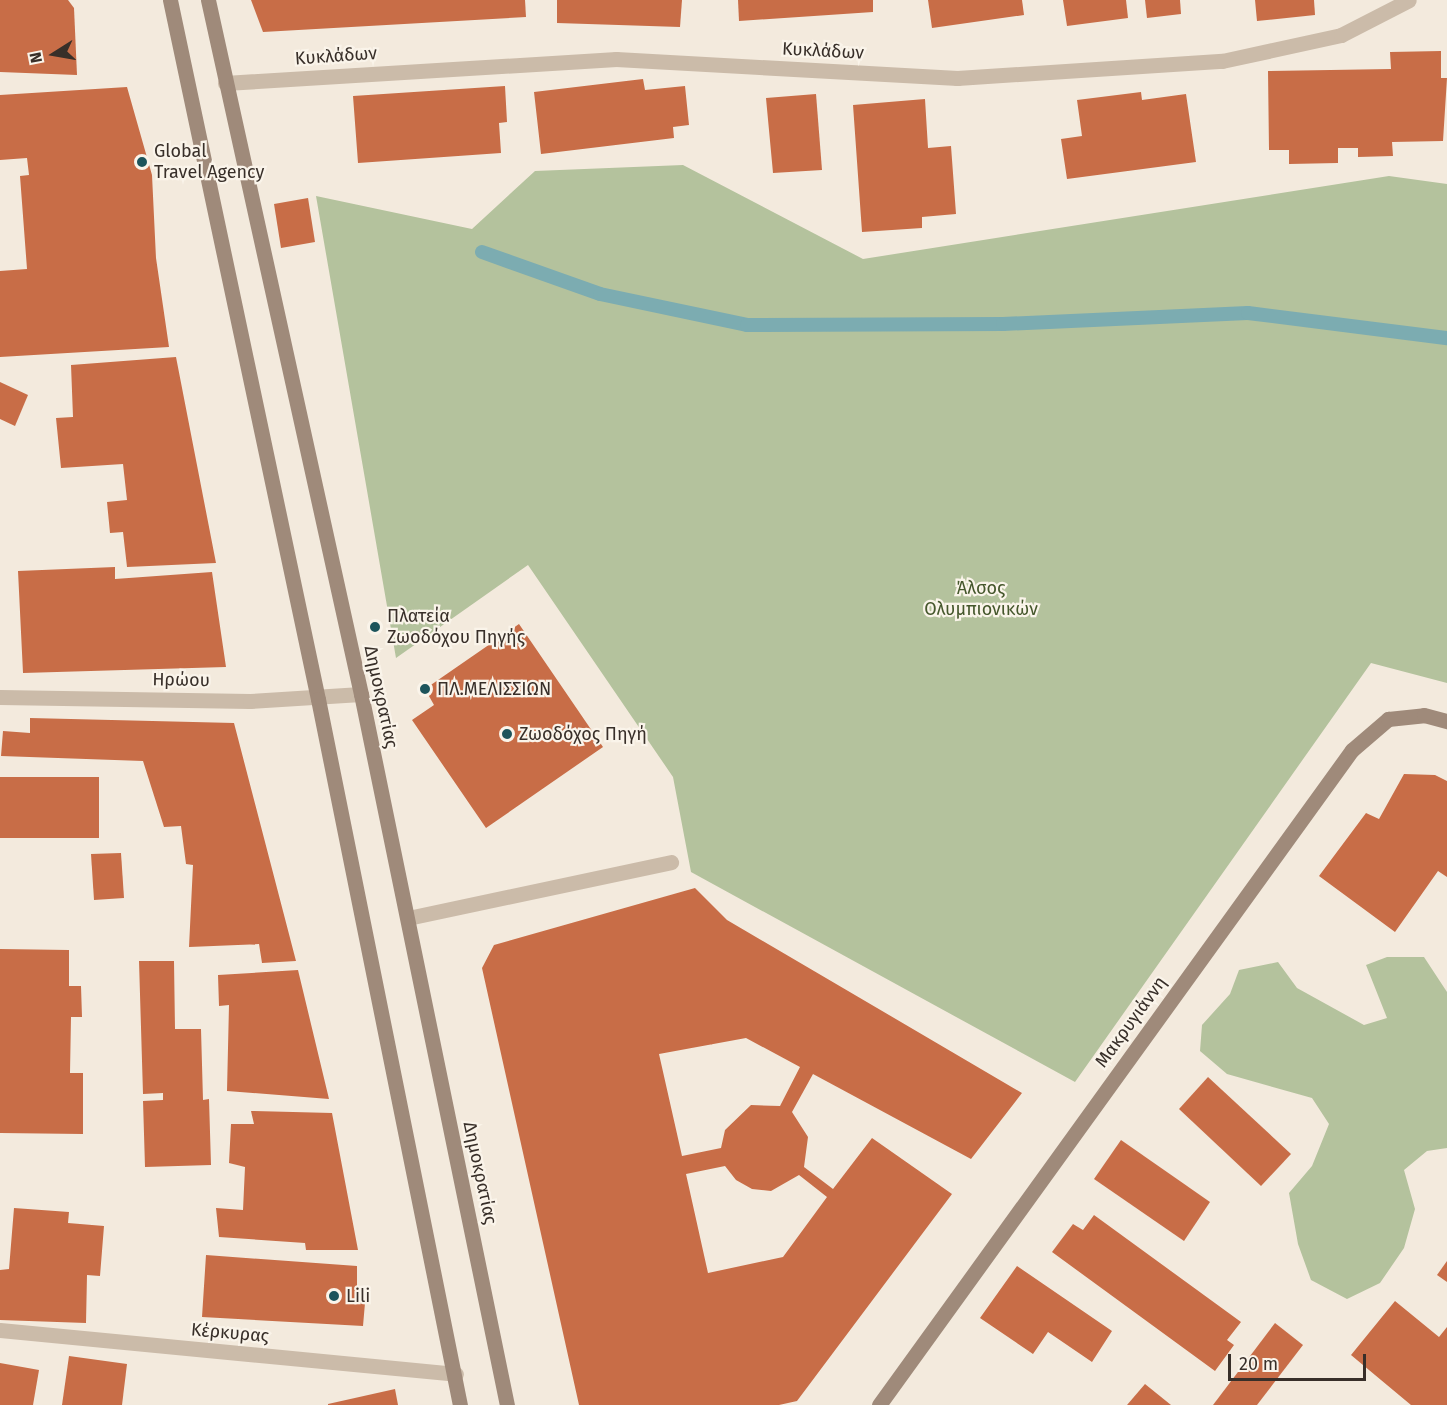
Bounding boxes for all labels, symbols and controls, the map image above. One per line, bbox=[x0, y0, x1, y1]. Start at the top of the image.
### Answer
north arrow bbox=[24, 24, 84, 84]
street label: Κυκλάδων bbox=[781, 38, 865, 64]
street label: Κυκλάδων bbox=[294, 42, 378, 70]
text: N bbox=[26, 51, 46, 65]
place label: Global Travel Agency bbox=[154, 141, 264, 184]
marker: Global Travel Agency bbox=[135, 155, 149, 169]
park label: Άλσος Ολυμπιονικών bbox=[924, 578, 1038, 620]
place label: Πλατεία Ζωοδόχου Πηγής bbox=[387, 606, 525, 648]
marker: Πλατεία Ζωοδόχου Πηγής bbox=[368, 620, 382, 634]
street label: Δημοκρατίας bbox=[360, 644, 402, 750]
street label: Ηρώου bbox=[152, 669, 210, 691]
place label: ΠΛ.ΜΕΛΙΣΣΙΩΝ bbox=[437, 678, 551, 700]
marker: ΠΛ.ΜΕΛΙΣΣΙΩΝ bbox=[418, 682, 432, 696]
place label: Ζωοδόχος Πηγή bbox=[519, 723, 647, 745]
marker: Ζωοδόχος Πηγή bbox=[500, 727, 514, 741]
street label: Μακρυγιάννη bbox=[1091, 972, 1171, 1072]
street label: Δημοκρατίας bbox=[459, 1120, 501, 1226]
place label: Lili bbox=[346, 1285, 370, 1307]
marker: Lili bbox=[327, 1289, 341, 1303]
street label: Κέρκυρας bbox=[190, 1319, 270, 1347]
scale bar bbox=[1231, 1342, 1369, 1380]
text: 20 m bbox=[1239, 1353, 1278, 1375]

